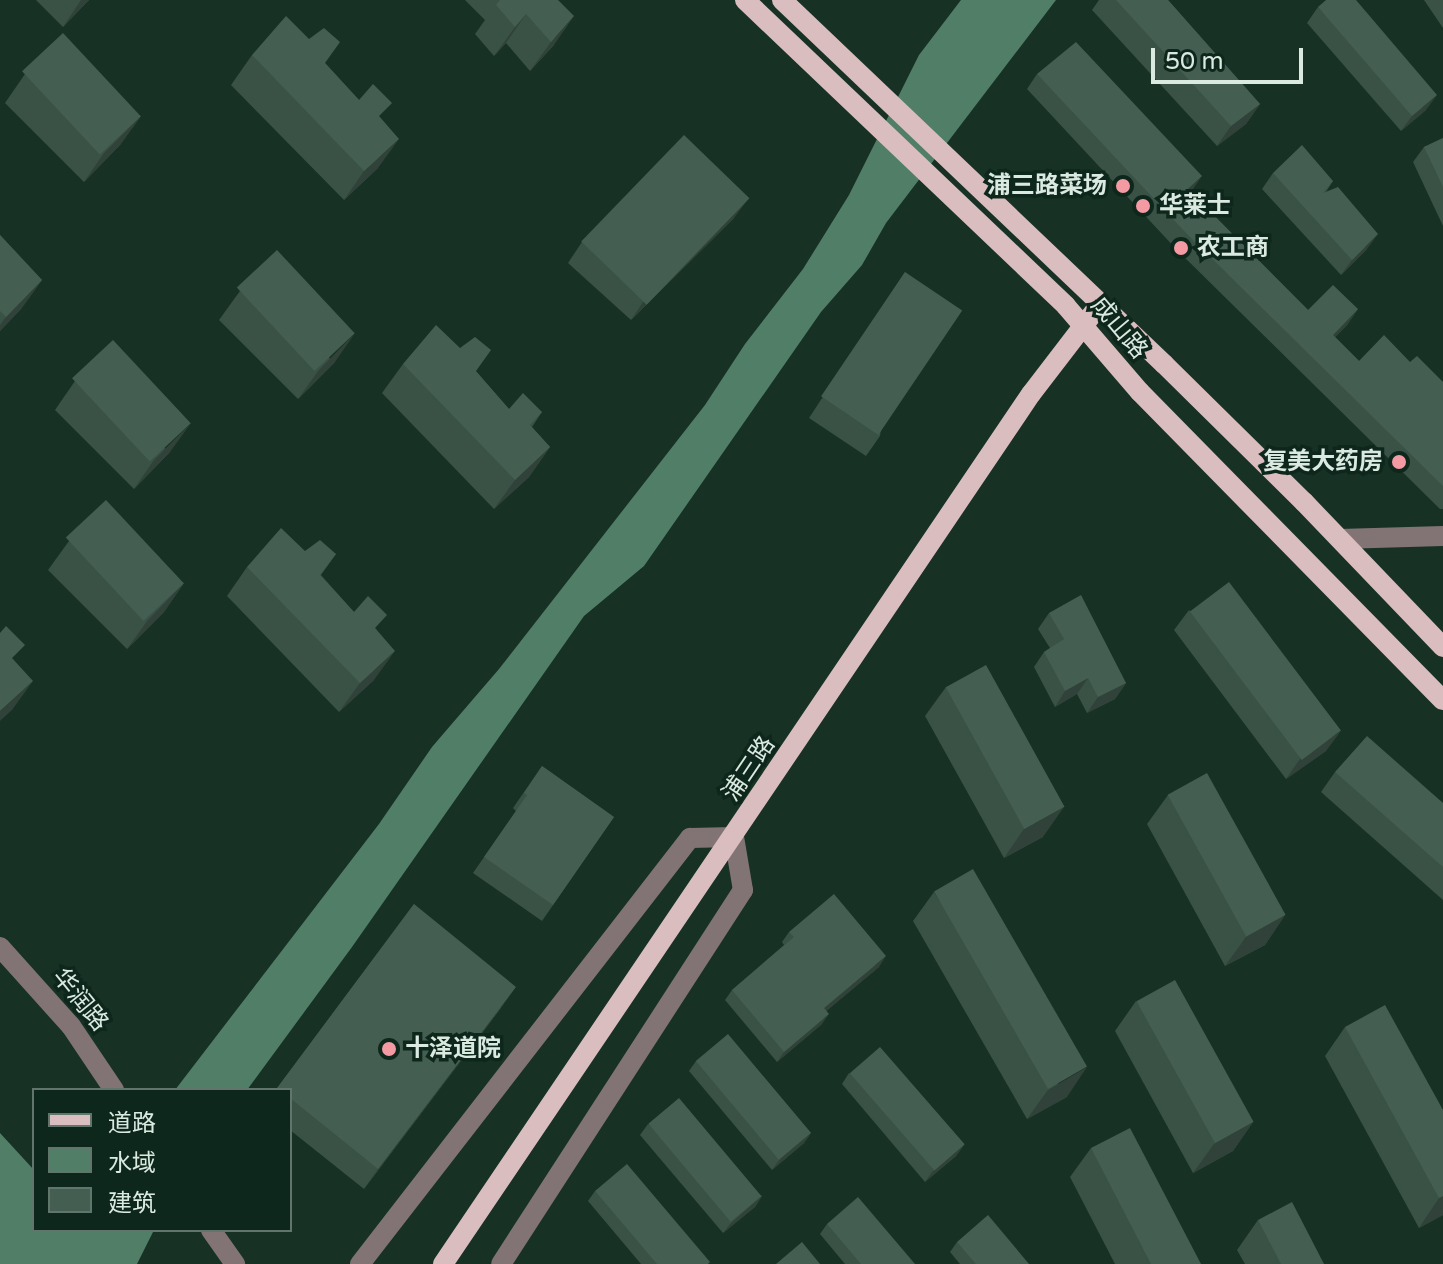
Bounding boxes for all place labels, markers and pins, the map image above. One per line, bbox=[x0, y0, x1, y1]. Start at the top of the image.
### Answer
place label: 浦三路菜场 bbox=[987, 172, 1107, 200]
marker: 浦三路菜场 bbox=[1114, 177, 1132, 195]
place label: 华莱士 bbox=[1159, 192, 1231, 220]
marker: 华莱士 bbox=[1134, 197, 1152, 215]
place label: 农工商 bbox=[1197, 234, 1269, 262]
marker: 农工商 bbox=[1172, 239, 1190, 257]
place label: 复美大药房 bbox=[1263, 448, 1383, 476]
marker: 复美大药房 bbox=[1390, 453, 1408, 471]
place label: 十泽道院 bbox=[405, 1035, 501, 1063]
marker: 十泽道院 bbox=[380, 1040, 398, 1058]

